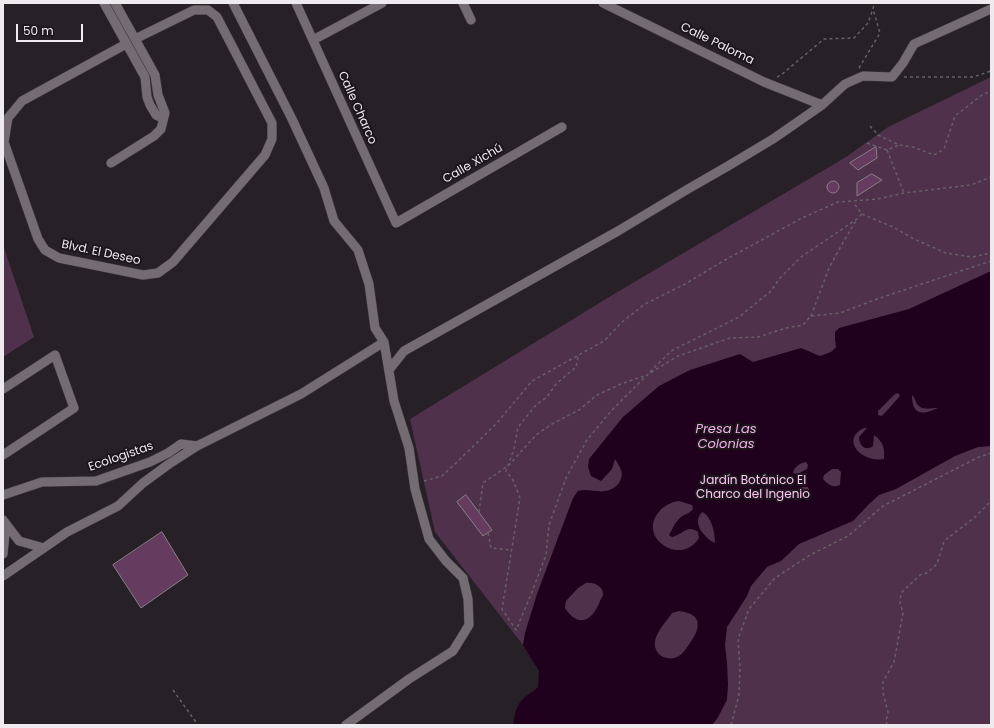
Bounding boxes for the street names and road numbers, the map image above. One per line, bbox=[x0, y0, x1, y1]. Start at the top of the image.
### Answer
street label: Calle Paloma bbox=[678, 20, 756, 68]
street label: Calle Charco bbox=[334, 69, 380, 147]
street label: Calle Xichú bbox=[440, 141, 506, 187]
street label: Blvd. El Deseo bbox=[60, 238, 142, 268]
street label: Ecologistas bbox=[87, 439, 155, 475]

